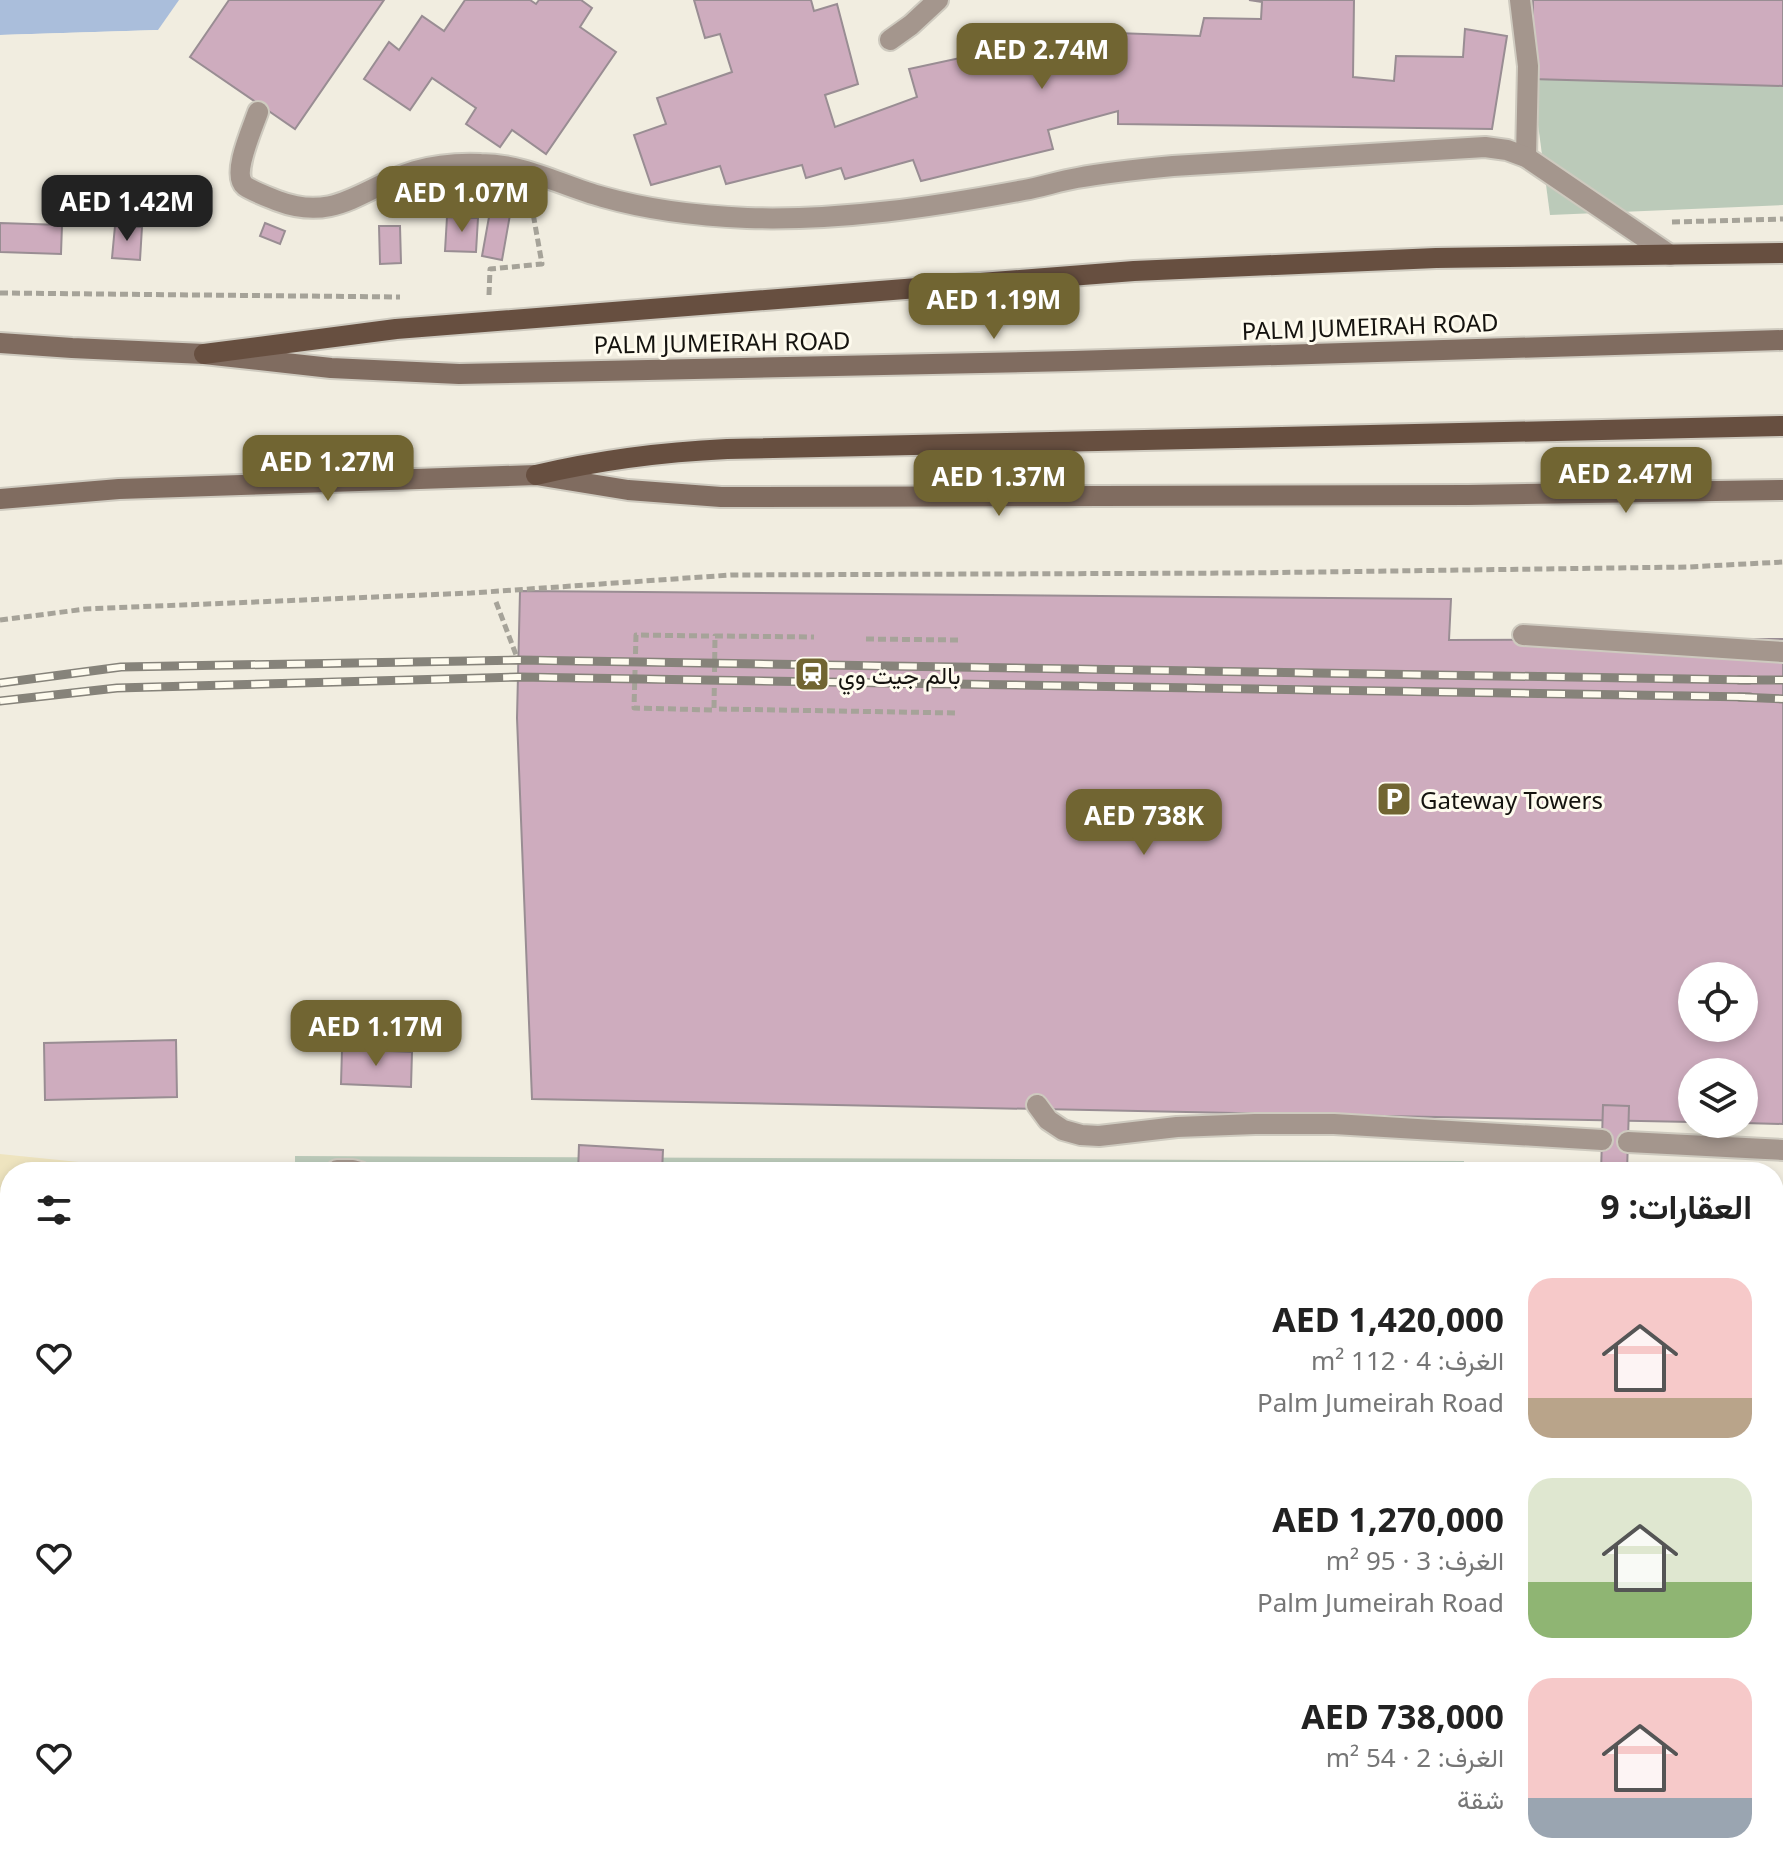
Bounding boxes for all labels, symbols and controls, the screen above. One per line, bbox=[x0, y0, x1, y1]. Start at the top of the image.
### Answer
pin: AED 2.74M bbox=[950, 23, 1134, 91]
text: AED 2.74M bbox=[975, 31, 1109, 67]
pin: AED 1.07M bbox=[370, 166, 554, 234]
text: AED 1.07M bbox=[395, 174, 529, 210]
pin: AED 1.42M bbox=[35, 175, 219, 243]
text: AED 1.42M bbox=[60, 183, 194, 219]
pin: AED 1.19M bbox=[902, 273, 1086, 341]
text: AED 1.19M bbox=[927, 281, 1061, 317]
street label: PALM JUMEIRAH ROAD bbox=[1241, 305, 1499, 347]
street label: PALM JUMEIRAH ROAD bbox=[593, 323, 851, 361]
pin: AED 1.27M bbox=[236, 435, 420, 503]
text: AED 1.27M bbox=[261, 443, 395, 479]
pin: AED 2.47M bbox=[1534, 447, 1718, 515]
pin: AED 1.37M bbox=[907, 450, 1091, 518]
text: AED 2.47M bbox=[1559, 455, 1693, 491]
text: AED 1.37M bbox=[932, 458, 1066, 494]
station icon: بالم جيت وي bbox=[793, 655, 831, 693]
place label: بالم جيت وي bbox=[838, 658, 961, 695]
parking icon: Gateway Towers bbox=[1375, 780, 1413, 818]
place label: Gateway Towers bbox=[1420, 783, 1603, 816]
pin: AED 738K bbox=[1061, 789, 1227, 857]
text: AED 738K bbox=[1084, 797, 1204, 833]
map controls bbox=[1678, 962, 1758, 1138]
button: locate bbox=[1678, 962, 1758, 1042]
pin: AED 1.17M bbox=[284, 1000, 468, 1068]
text: AED 1.17M bbox=[309, 1008, 443, 1044]
button: layers bbox=[1678, 1058, 1758, 1138]
text: العقارات: 9 bbox=[1600, 1183, 1752, 1229]
icon: filters bbox=[32, 1188, 76, 1232]
text: AED 1,420,000 bbox=[1272, 1296, 1504, 1342]
icon: home bbox=[1592, 1310, 1688, 1406]
icon: heart bbox=[32, 1336, 76, 1380]
text: الغرف: 4 · 112 m² bbox=[1311, 1342, 1504, 1378]
text: Palm Jumeirah Road bbox=[1257, 1384, 1504, 1420]
text: AED 1,270,000 bbox=[1272, 1496, 1504, 1542]
icon: home bbox=[1592, 1510, 1688, 1606]
icon: heart bbox=[32, 1536, 76, 1580]
text: الغرف: 3 · 95 m² bbox=[1326, 1542, 1504, 1578]
text: Palm Jumeirah Road bbox=[1257, 1584, 1504, 1620]
text: AED 738,000 bbox=[1301, 1693, 1504, 1739]
icon: home bbox=[1592, 1710, 1688, 1806]
icon: heart bbox=[32, 1736, 76, 1780]
text: الغرف: 2 · 54 m² bbox=[1326, 1739, 1504, 1775]
text: شقة bbox=[1457, 1781, 1504, 1817]

